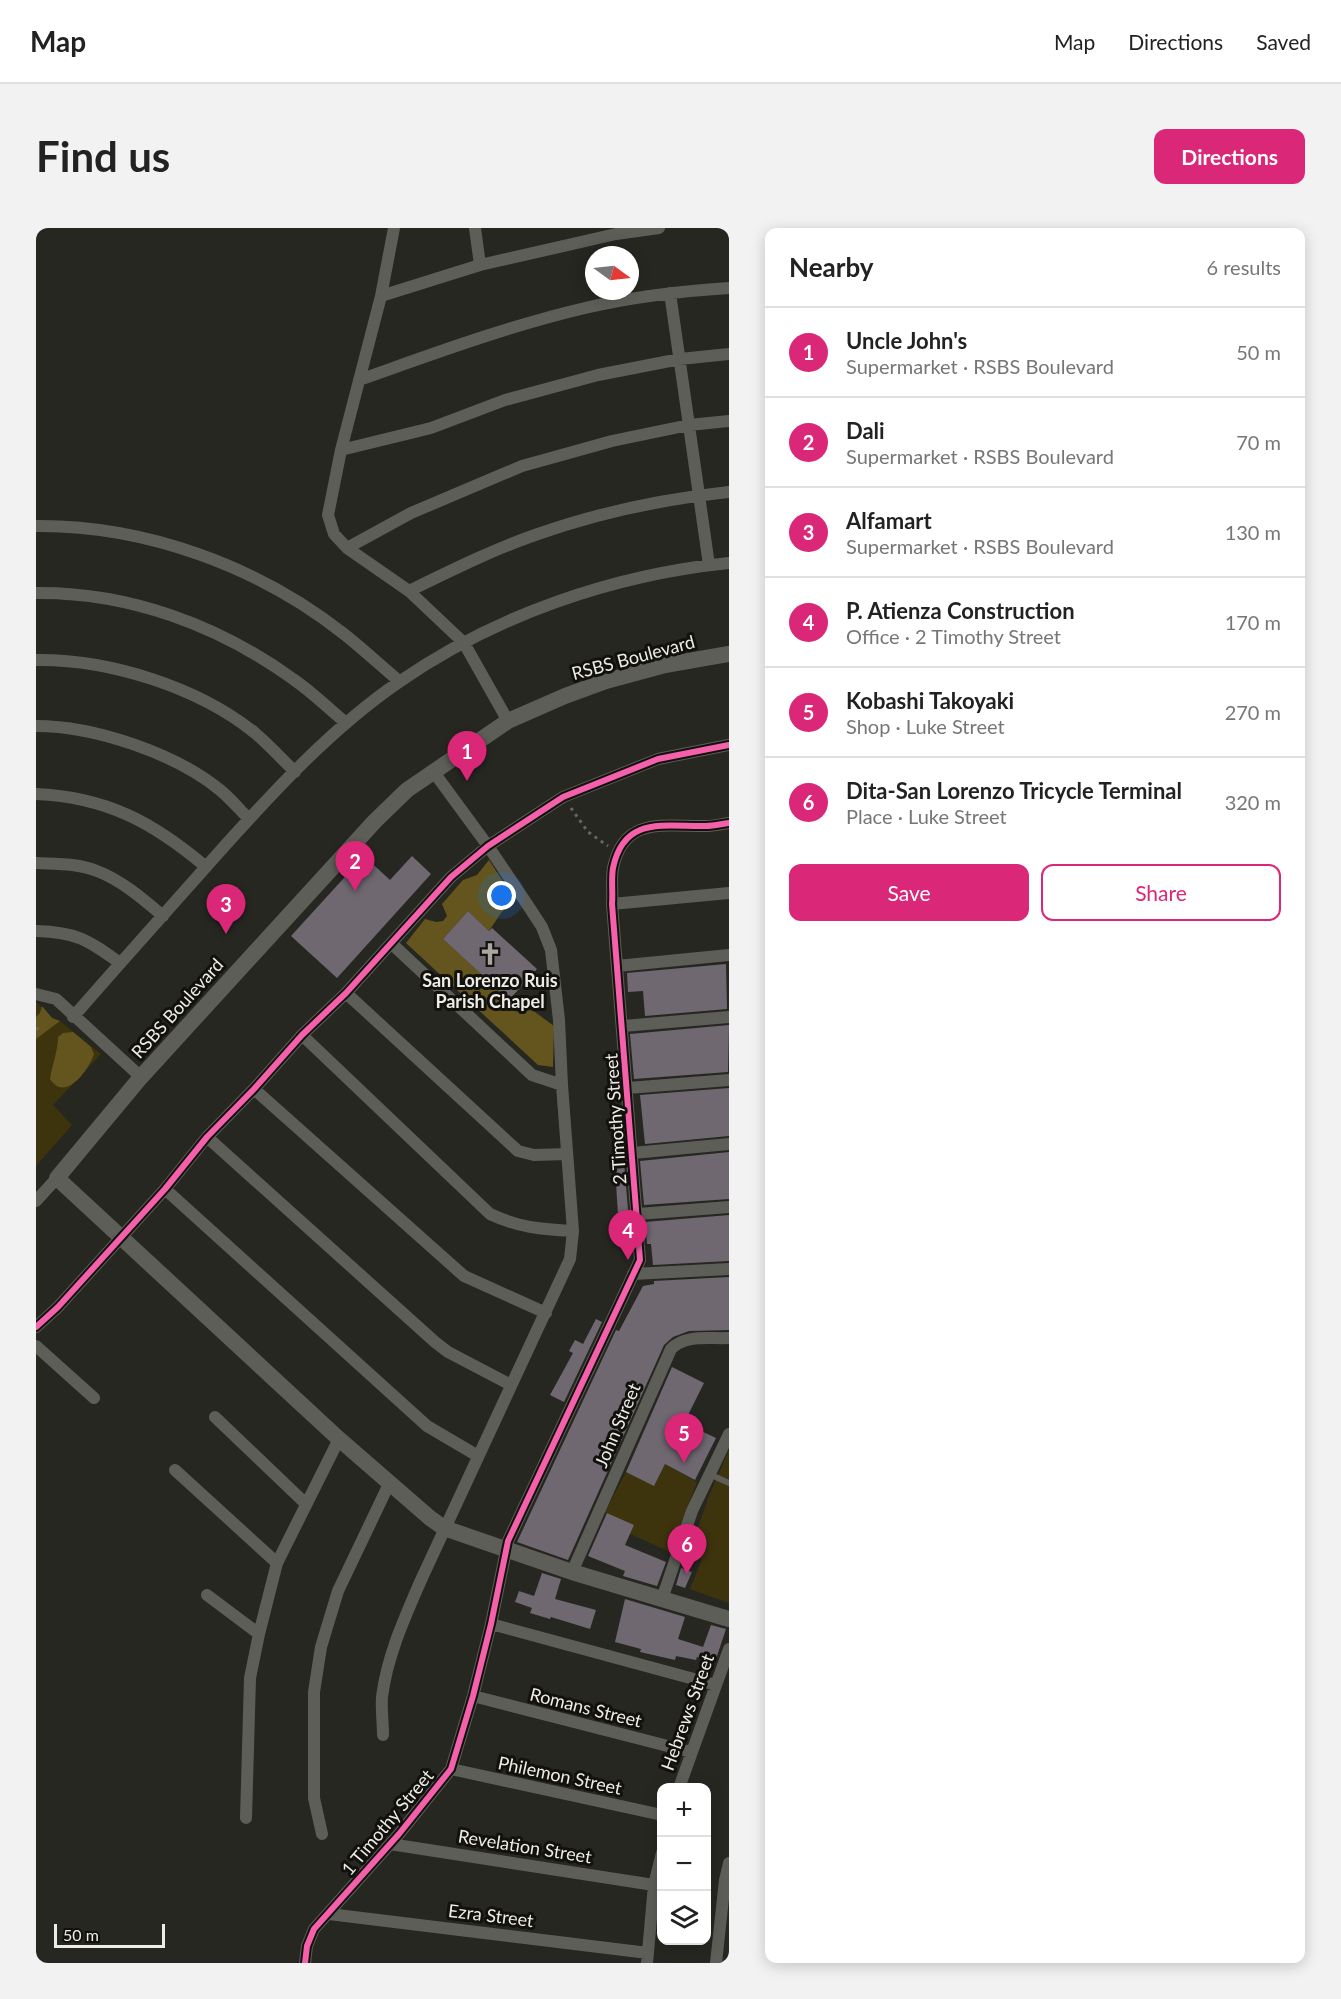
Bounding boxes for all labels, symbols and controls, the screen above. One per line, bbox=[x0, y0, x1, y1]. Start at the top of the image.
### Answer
text: Map bbox=[30, 24, 86, 58]
text: Map bbox=[1054, 29, 1095, 54]
text: Directions bbox=[1128, 29, 1223, 54]
text: Saved bbox=[1256, 29, 1311, 54]
button: Directions bbox=[1154, 129, 1305, 184]
text: Find us bbox=[36, 131, 170, 181]
north arrow bbox=[585, 246, 639, 300]
text: Nearby bbox=[789, 251, 874, 283]
text: 6 results bbox=[1206, 255, 1281, 279]
text: Uncle John's bbox=[846, 327, 967, 354]
text: 1 bbox=[803, 340, 814, 364]
text: 50 m bbox=[1236, 340, 1281, 364]
text: Supermarket · RSBS Boulevard bbox=[846, 354, 1114, 378]
text: Dali bbox=[846, 417, 885, 444]
text: 2 bbox=[803, 430, 814, 454]
text: 70 m bbox=[1236, 430, 1281, 454]
text: Supermarket · RSBS Boulevard bbox=[846, 444, 1114, 468]
text: Alfamart bbox=[846, 507, 932, 534]
text: 3 bbox=[803, 520, 814, 544]
text: 130 m bbox=[1225, 520, 1281, 544]
text: Supermarket · RSBS Boulevard bbox=[846, 534, 1114, 558]
text: P. Atienza Construction bbox=[846, 597, 1075, 624]
text: 4 bbox=[803, 610, 814, 634]
text: 170 m bbox=[1225, 610, 1281, 634]
text: Office · 2 Timothy Street bbox=[846, 624, 1061, 648]
street label: RSBS Boulevard bbox=[569, 630, 697, 684]
text: Kobashi Takoyaki bbox=[846, 687, 1014, 714]
text: 5 bbox=[803, 700, 814, 724]
text: 270 m bbox=[1225, 700, 1281, 724]
text: Shop · Luke Street bbox=[846, 714, 1005, 738]
pin: 1 bbox=[448, 732, 486, 781]
text: Dita-San Lorenzo Tricycle Terminal bbox=[846, 777, 1182, 804]
text: 6 bbox=[803, 790, 814, 814]
text: 320 m bbox=[1225, 790, 1281, 814]
text: Place · Luke Street bbox=[846, 804, 1007, 828]
pin: 2 bbox=[336, 842, 374, 891]
button: Save bbox=[789, 864, 1029, 921]
button: Share bbox=[1041, 864, 1281, 921]
your location bbox=[487, 881, 516, 910]
pin: 3 bbox=[206, 884, 246, 934]
church icon: San Lorenzo Ruis Parish Chapel bbox=[477, 941, 503, 967]
street label: RSBS Boulevard bbox=[126, 954, 228, 1062]
place label: San Lorenzo Ruis Parish Chapel bbox=[422, 969, 558, 1012]
street label: 2 Timothy Street bbox=[599, 1052, 631, 1185]
pin: 4 bbox=[608, 1210, 648, 1260]
street label: John Street bbox=[589, 1379, 645, 1471]
pin: 5 bbox=[664, 1414, 704, 1463]
pin: 6 bbox=[668, 1524, 706, 1574]
street label: Hebrews Street bbox=[656, 1650, 718, 1773]
street label: Romans Street bbox=[528, 1682, 645, 1732]
street label: Philemon Street bbox=[496, 1751, 624, 1799]
street label: 1 Timothy Street bbox=[336, 1764, 438, 1879]
map controls bbox=[657, 1783, 711, 1945]
button: + bbox=[657, 1783, 711, 1837]
street label: Revelation Street bbox=[457, 1825, 594, 1868]
button: − bbox=[657, 1837, 711, 1891]
button: layers bbox=[657, 1891, 711, 1945]
street label: Ezra Street bbox=[447, 1899, 536, 1931]
scale bar bbox=[54, 1921, 165, 1948]
text: 50 m bbox=[63, 1925, 99, 1944]

